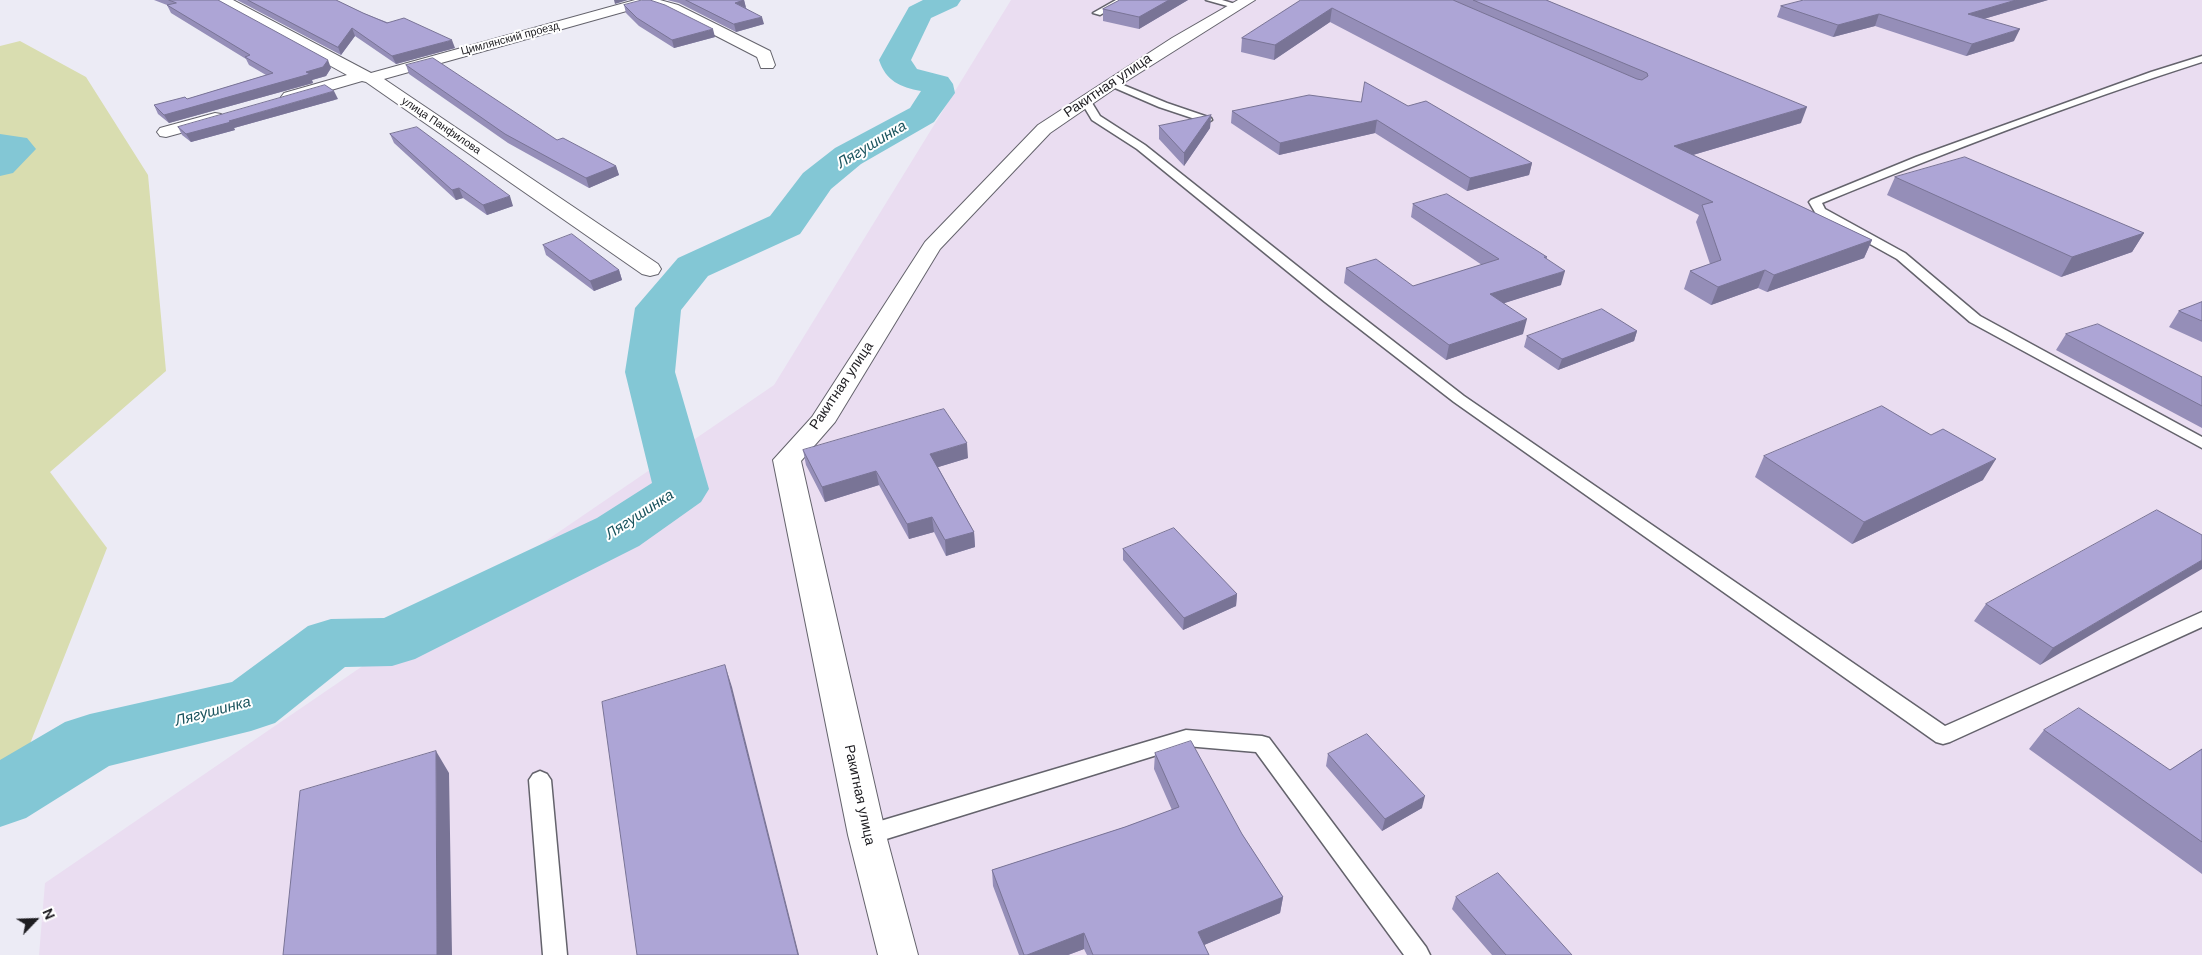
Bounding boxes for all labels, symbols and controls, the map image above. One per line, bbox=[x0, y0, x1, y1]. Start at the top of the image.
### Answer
street label: Цимлянский проезд bbox=[459, 20, 561, 58]
street label: Ракитная улица bbox=[1061, 50, 1155, 122]
street label: улица Панфилова bbox=[399, 95, 483, 157]
water label: Лягушинка bbox=[834, 117, 910, 173]
street label: Ракитная улица bbox=[806, 339, 878, 433]
water label: Лягушинка bbox=[603, 486, 677, 544]
water label: Лягушинка bbox=[173, 693, 253, 731]
street label: Ракитная улица bbox=[840, 743, 878, 847]
north arrow bbox=[10, 895, 60, 945]
text: N bbox=[38, 906, 59, 922]

